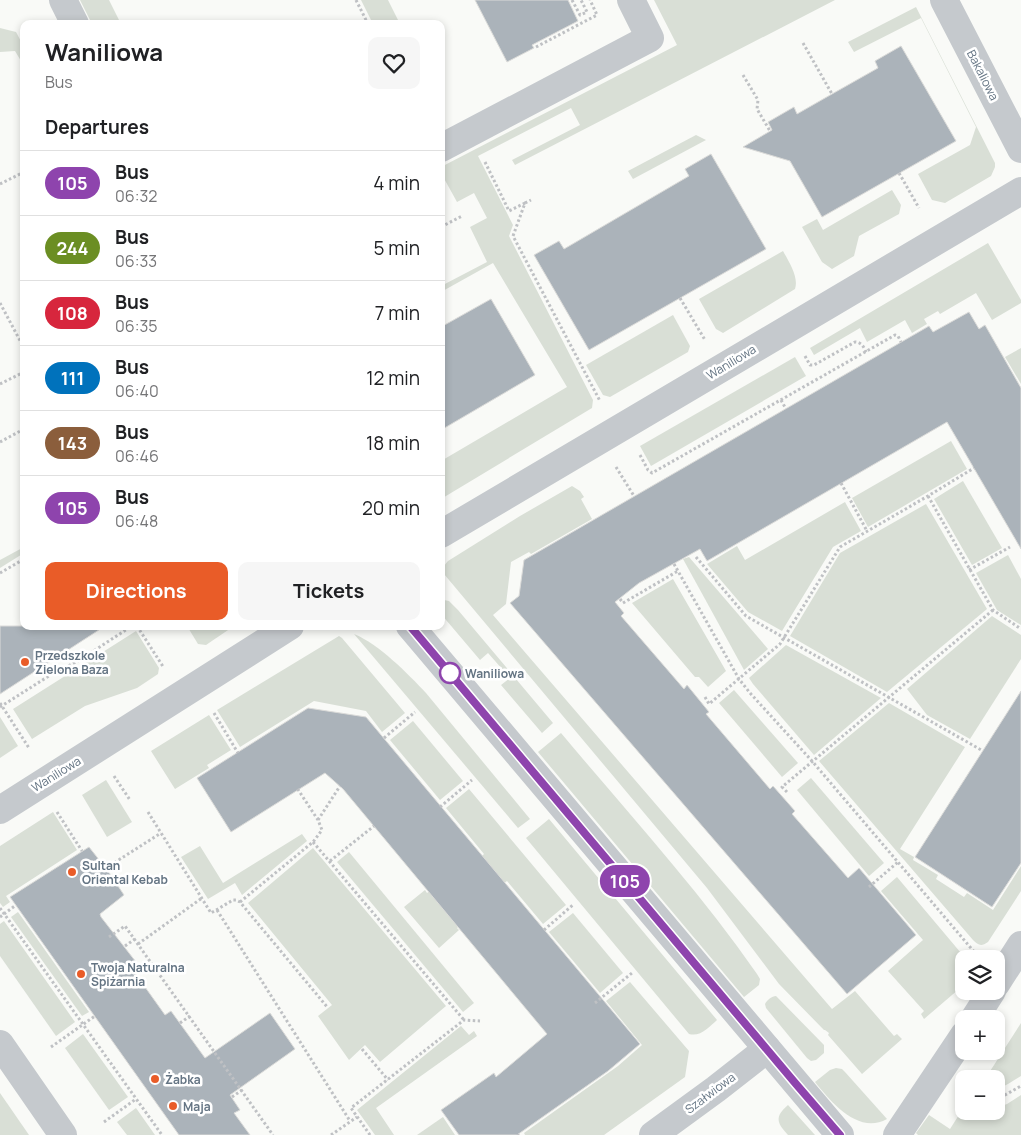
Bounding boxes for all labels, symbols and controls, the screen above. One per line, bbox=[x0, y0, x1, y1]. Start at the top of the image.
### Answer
text: Waniliowa bbox=[45, 35, 163, 68]
button: heart bbox=[368, 37, 420, 89]
street label: Bakaliowa bbox=[963, 47, 1003, 103]
text: Bus bbox=[45, 71, 73, 93]
text: Departures bbox=[45, 114, 149, 140]
text: Bus bbox=[115, 159, 149, 185]
text: 4 min bbox=[373, 170, 420, 196]
text: 105 bbox=[57, 171, 88, 195]
text: 06:32 bbox=[115, 185, 157, 207]
text: Bus bbox=[115, 224, 149, 250]
text: 5 min bbox=[373, 235, 420, 261]
text: 244 bbox=[56, 236, 89, 260]
text: 06:33 bbox=[115, 250, 157, 272]
text: Bus bbox=[115, 289, 149, 315]
text: 7 min bbox=[375, 300, 420, 326]
text: 108 bbox=[57, 301, 88, 325]
text: 06:35 bbox=[115, 315, 158, 337]
street label: Waniliowa bbox=[703, 340, 759, 384]
text: Bus bbox=[115, 354, 149, 380]
text: 12 min bbox=[366, 365, 420, 391]
text: 111 bbox=[61, 366, 84, 390]
text: 06:40 bbox=[115, 380, 159, 402]
text: Bus bbox=[115, 419, 149, 445]
text: 18 min bbox=[366, 430, 420, 456]
text: 143 bbox=[58, 431, 87, 455]
text: 06:46 bbox=[115, 445, 159, 467]
text: Bus bbox=[115, 484, 149, 510]
text: 20 min bbox=[362, 495, 420, 521]
text: 105 bbox=[57, 496, 88, 520]
text: 06:48 bbox=[115, 510, 158, 532]
button: Directions bbox=[45, 562, 228, 620]
button: Tickets bbox=[238, 562, 420, 620]
place label: Przedszkole Zielona Baza bbox=[35, 647, 109, 678]
marker: Przedszkole Zielona Baza bbox=[19, 656, 31, 668]
marker: Waniliowa bbox=[439, 662, 461, 684]
place label: Waniliowa bbox=[465, 665, 524, 682]
street label: Waniliowa bbox=[28, 752, 84, 796]
place label: Sultan Oriental Kebab bbox=[82, 857, 168, 888]
line badge: 105 bbox=[596, 865, 654, 897]
marker: Sultan Oriental Kebab bbox=[66, 866, 78, 878]
text: 105 bbox=[610, 869, 640, 893]
map controls bbox=[955, 950, 1005, 1120]
button: layers bbox=[955, 950, 1005, 1000]
place label: Twoja Naturalna Spiżarnia bbox=[91, 959, 185, 990]
marker: Twoja Naturalna Spiżarnia bbox=[75, 968, 87, 980]
button: + bbox=[955, 1010, 1005, 1060]
street label: Szałwiowa bbox=[681, 1069, 739, 1117]
button: − bbox=[955, 1070, 1005, 1120]
place label: Żabka bbox=[165, 1071, 201, 1088]
marker: Żabka bbox=[149, 1073, 161, 1085]
place label: Maja bbox=[183, 1098, 211, 1115]
marker: Maja bbox=[167, 1100, 179, 1112]

